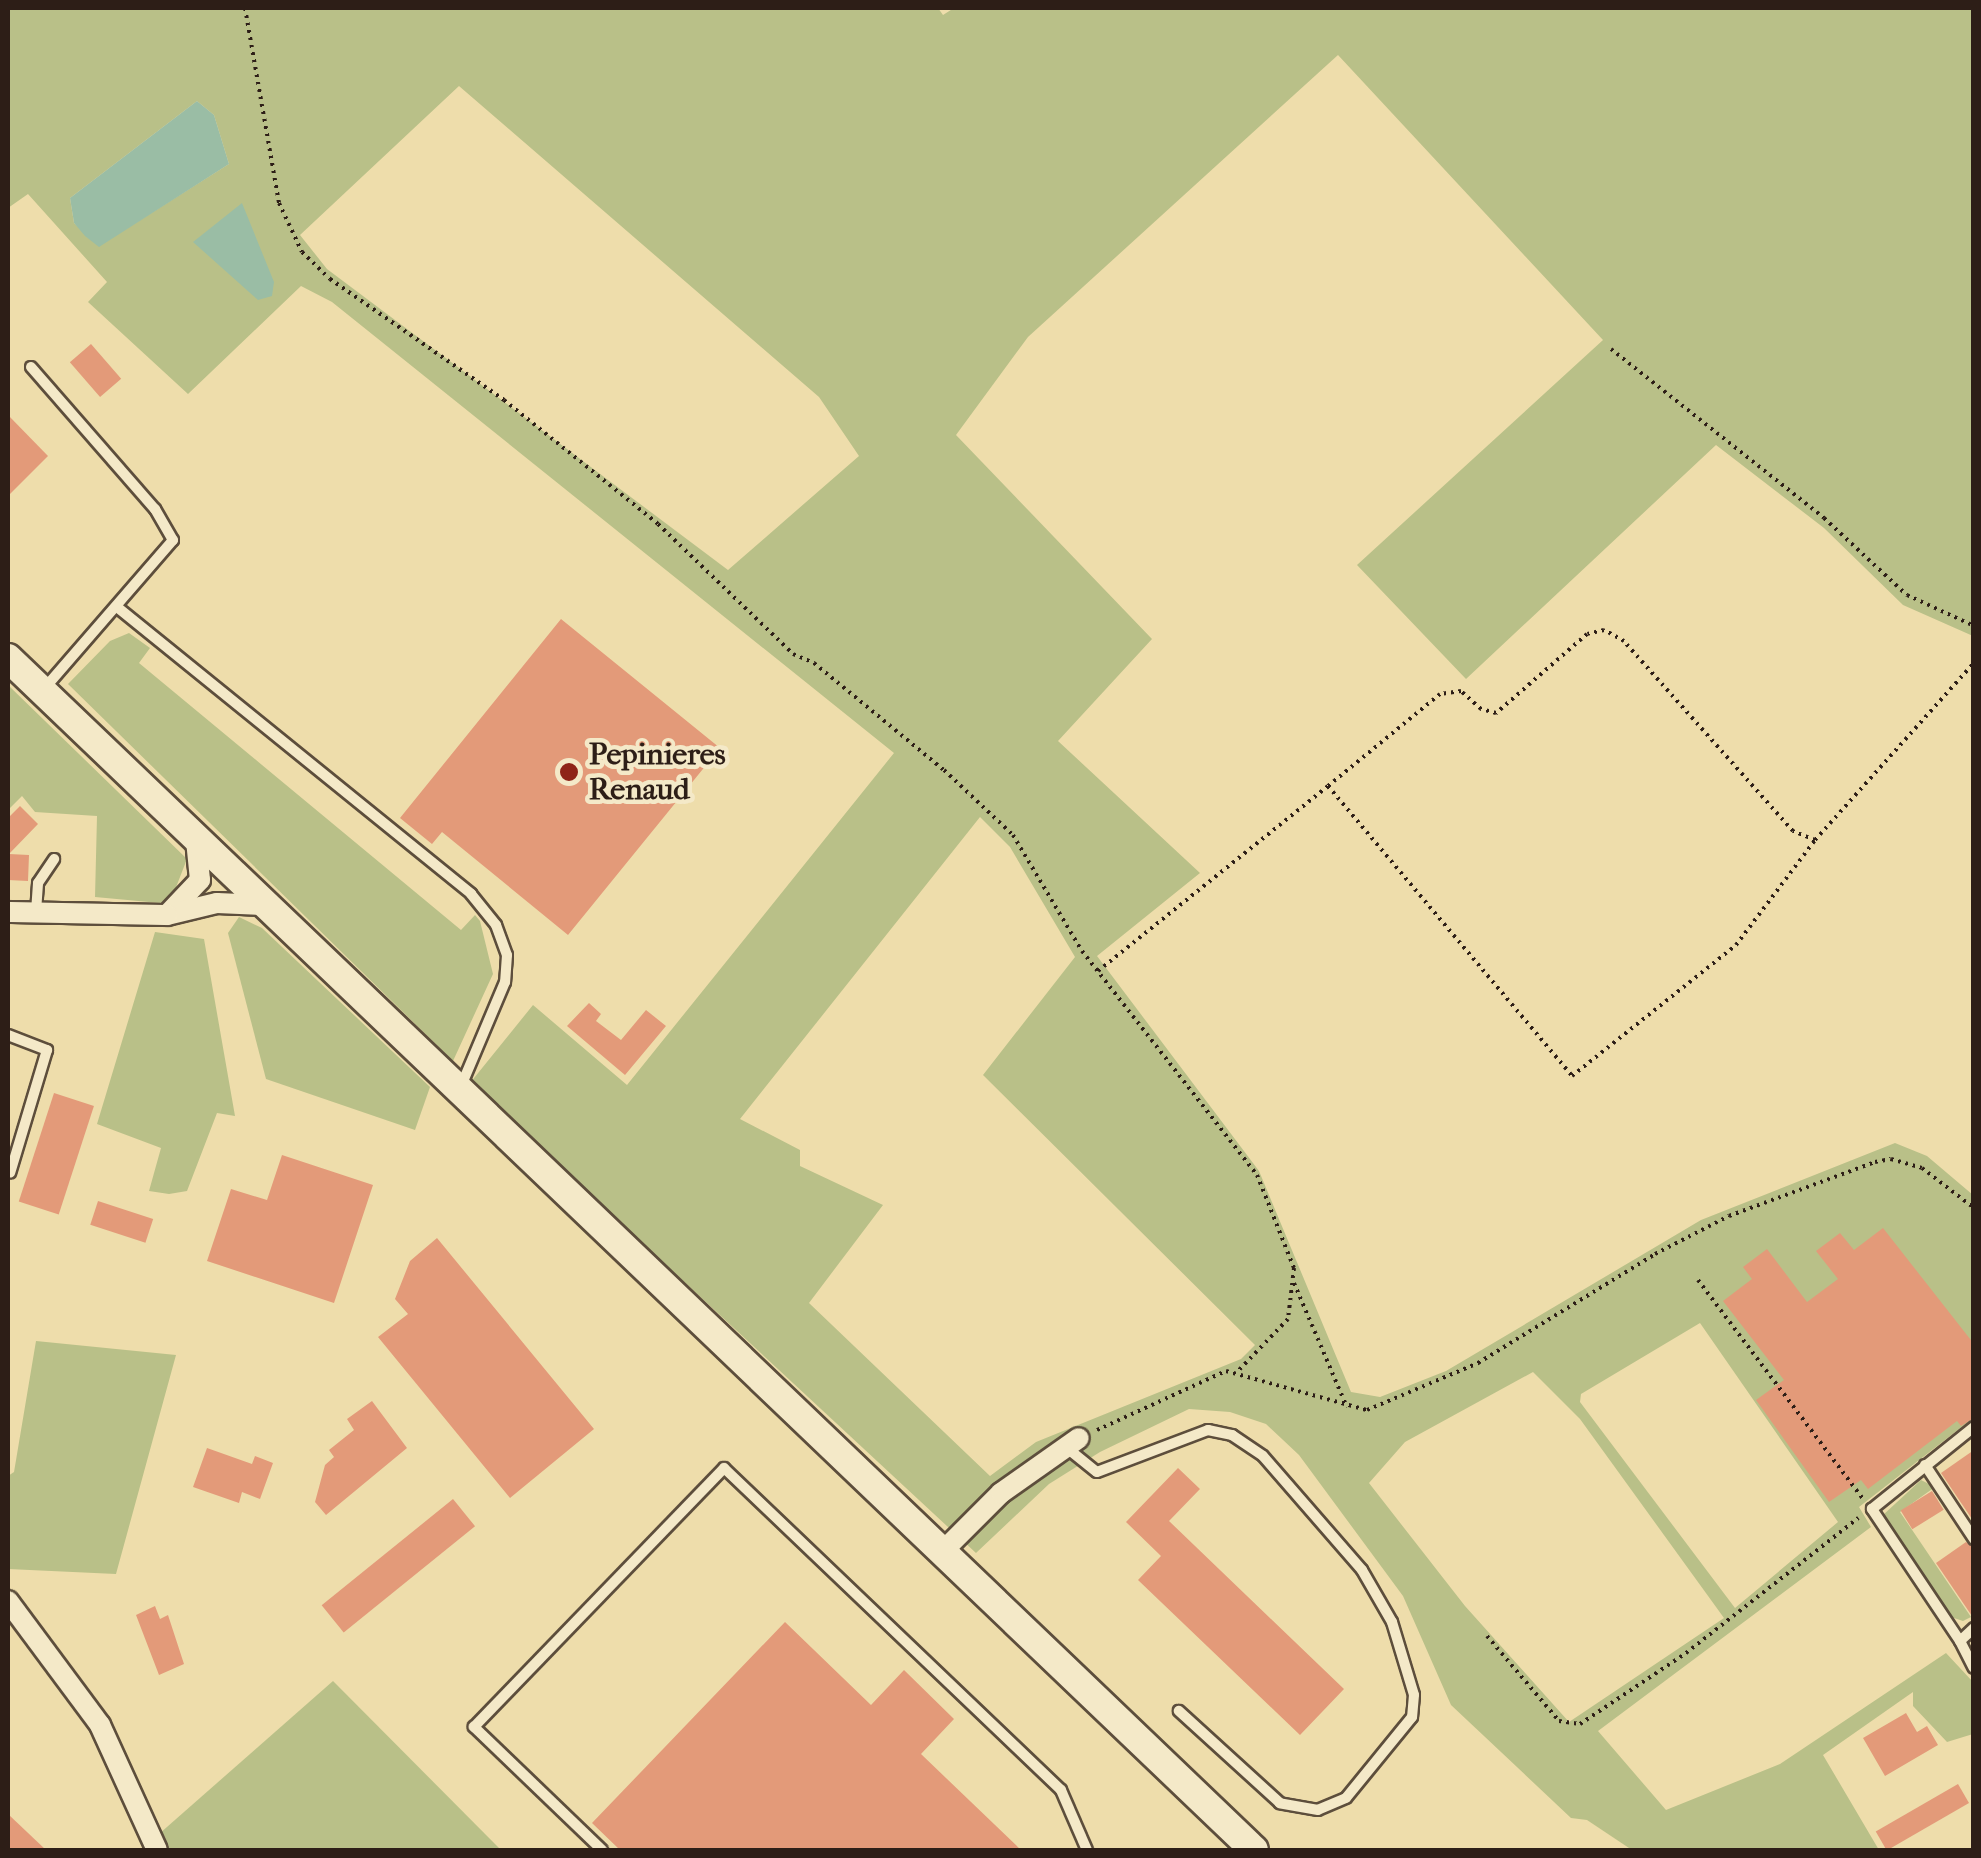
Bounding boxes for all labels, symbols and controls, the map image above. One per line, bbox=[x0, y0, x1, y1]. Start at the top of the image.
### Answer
place label: Pepinieres Renaud bbox=[589, 737, 726, 808]
marker: Pepinieres Renaud bbox=[558, 761, 580, 783]

